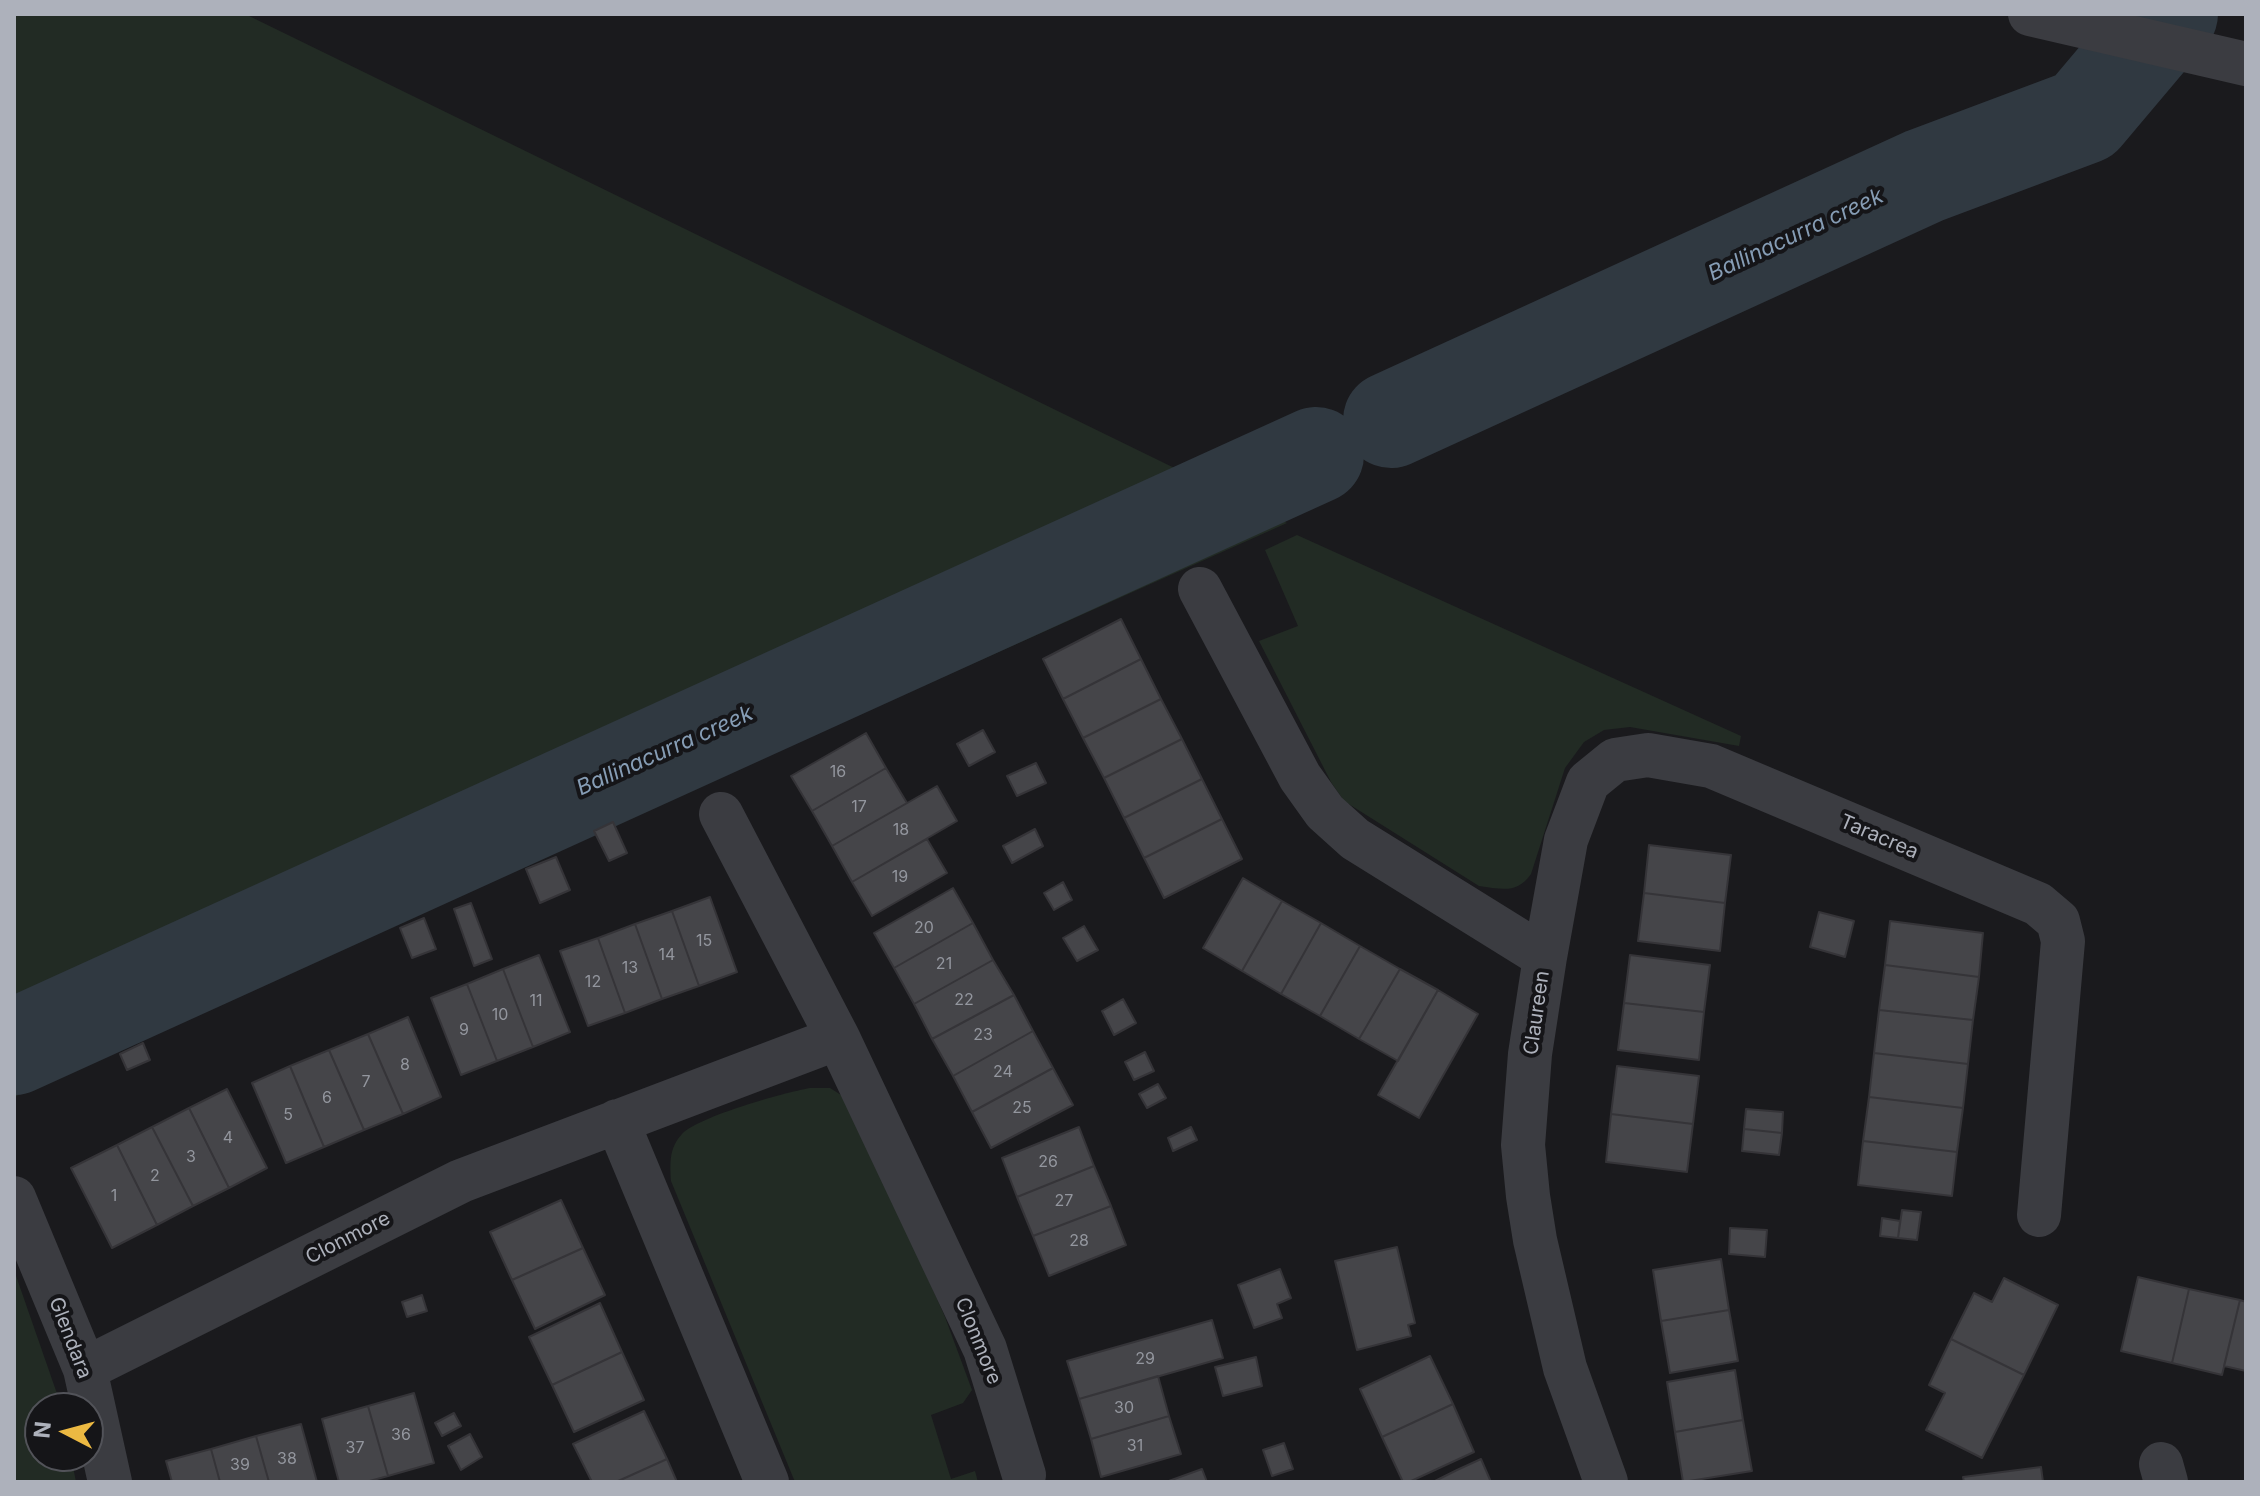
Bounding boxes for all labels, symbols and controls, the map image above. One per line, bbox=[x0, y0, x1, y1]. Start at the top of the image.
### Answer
water label: Ballinacurra creek bbox=[1704, 183, 1888, 287]
water label: Ballinacurra creek bbox=[573, 700, 757, 802]
house number: 16 bbox=[830, 762, 846, 782]
house number: 17 bbox=[851, 797, 867, 817]
street label: Taracrea bbox=[1836, 810, 1922, 864]
house number: 18 bbox=[893, 820, 909, 840]
house number: 19 bbox=[892, 867, 908, 887]
house number: 20 bbox=[914, 918, 934, 938]
house number: 15 bbox=[696, 931, 712, 951]
house number: 14 bbox=[659, 945, 675, 965]
house number: 21 bbox=[936, 954, 952, 974]
house number: 13 bbox=[622, 958, 638, 978]
street label: Claureen bbox=[1519, 969, 1555, 1057]
house number: 12 bbox=[585, 972, 601, 992]
house number: 22 bbox=[954, 990, 974, 1010]
house number: 11 bbox=[529, 991, 543, 1011]
house number: 10 bbox=[492, 1005, 508, 1025]
house number: 9 bbox=[459, 1020, 469, 1040]
house number: 23 bbox=[973, 1025, 993, 1045]
house number: 8 bbox=[400, 1055, 410, 1075]
house number: 24 bbox=[993, 1062, 1013, 1082]
house number: 7 bbox=[361, 1072, 371, 1092]
house number: 6 bbox=[322, 1088, 332, 1108]
house number: 25 bbox=[1012, 1098, 1032, 1118]
house number: 5 bbox=[283, 1105, 293, 1125]
house number: 4 bbox=[223, 1128, 233, 1148]
house number: 3 bbox=[186, 1147, 196, 1167]
house number: 26 bbox=[1038, 1152, 1058, 1172]
house number: 2 bbox=[150, 1166, 160, 1186]
house number: 1 bbox=[111, 1186, 117, 1206]
house number: 27 bbox=[1055, 1191, 1073, 1211]
street label: Clonmore bbox=[302, 1207, 394, 1269]
house number: 28 bbox=[1069, 1231, 1089, 1251]
street label: Glendara bbox=[43, 1294, 97, 1382]
street label: Clonmore bbox=[950, 1294, 1006, 1388]
house number: 29 bbox=[1135, 1349, 1155, 1369]
north arrow bbox=[24, 1392, 104, 1472]
house number: 30 bbox=[1114, 1398, 1134, 1418]
text: N bbox=[28, 1420, 56, 1439]
house number: 36 bbox=[391, 1425, 411, 1445]
house number: 31 bbox=[1127, 1436, 1143, 1456]
house number: 37 bbox=[346, 1438, 364, 1458]
house number: 38 bbox=[277, 1449, 297, 1469]
house number: 39 bbox=[230, 1455, 250, 1475]

